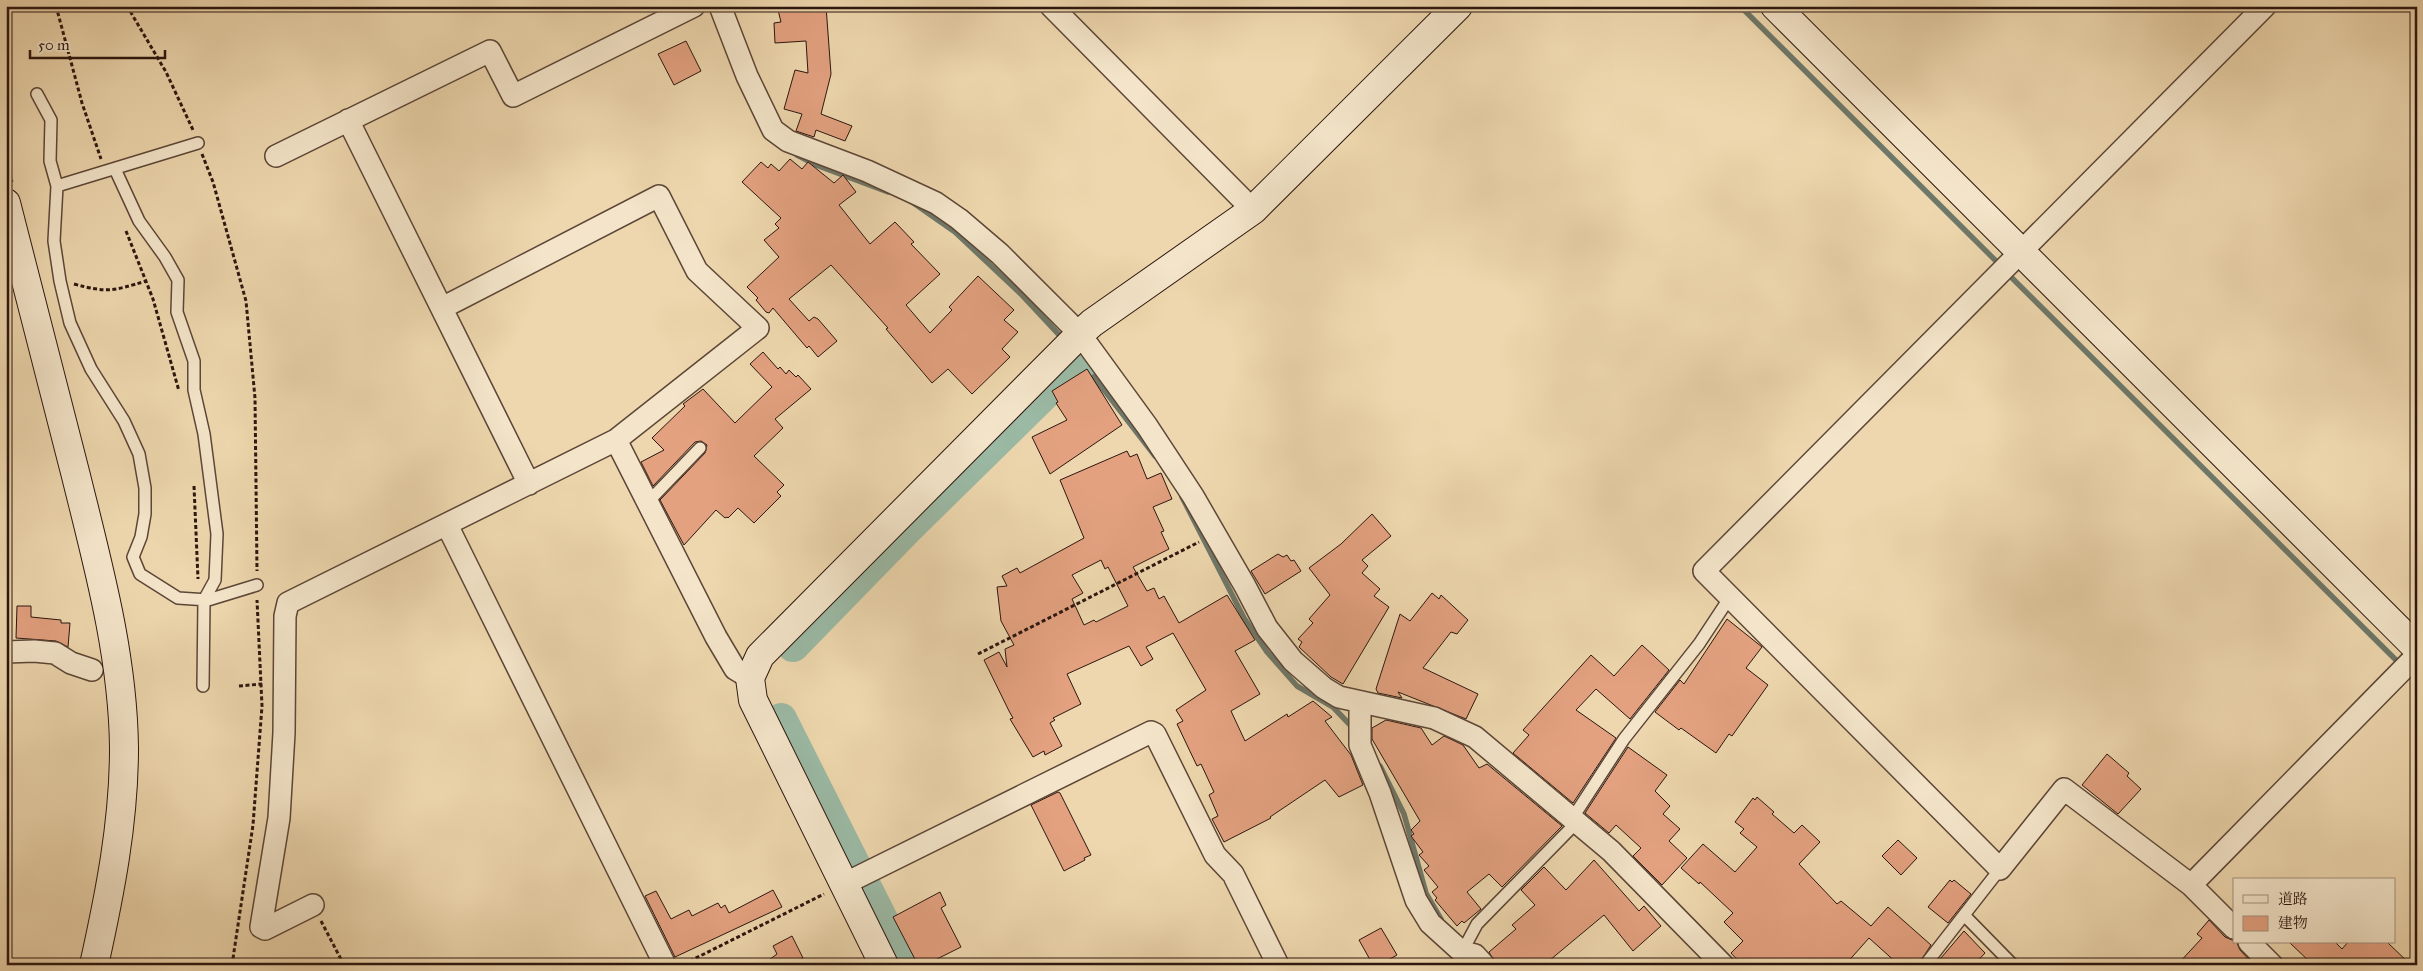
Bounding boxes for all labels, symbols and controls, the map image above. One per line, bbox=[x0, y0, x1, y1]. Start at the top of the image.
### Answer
scale bar bbox=[30, 28, 165, 60]
text: 50 m bbox=[38, 36, 70, 54]
legend bbox=[2233, 878, 2396, 944]
text: 道路 bbox=[2278, 890, 2308, 908]
text: 建物 bbox=[2278, 914, 2308, 932]

